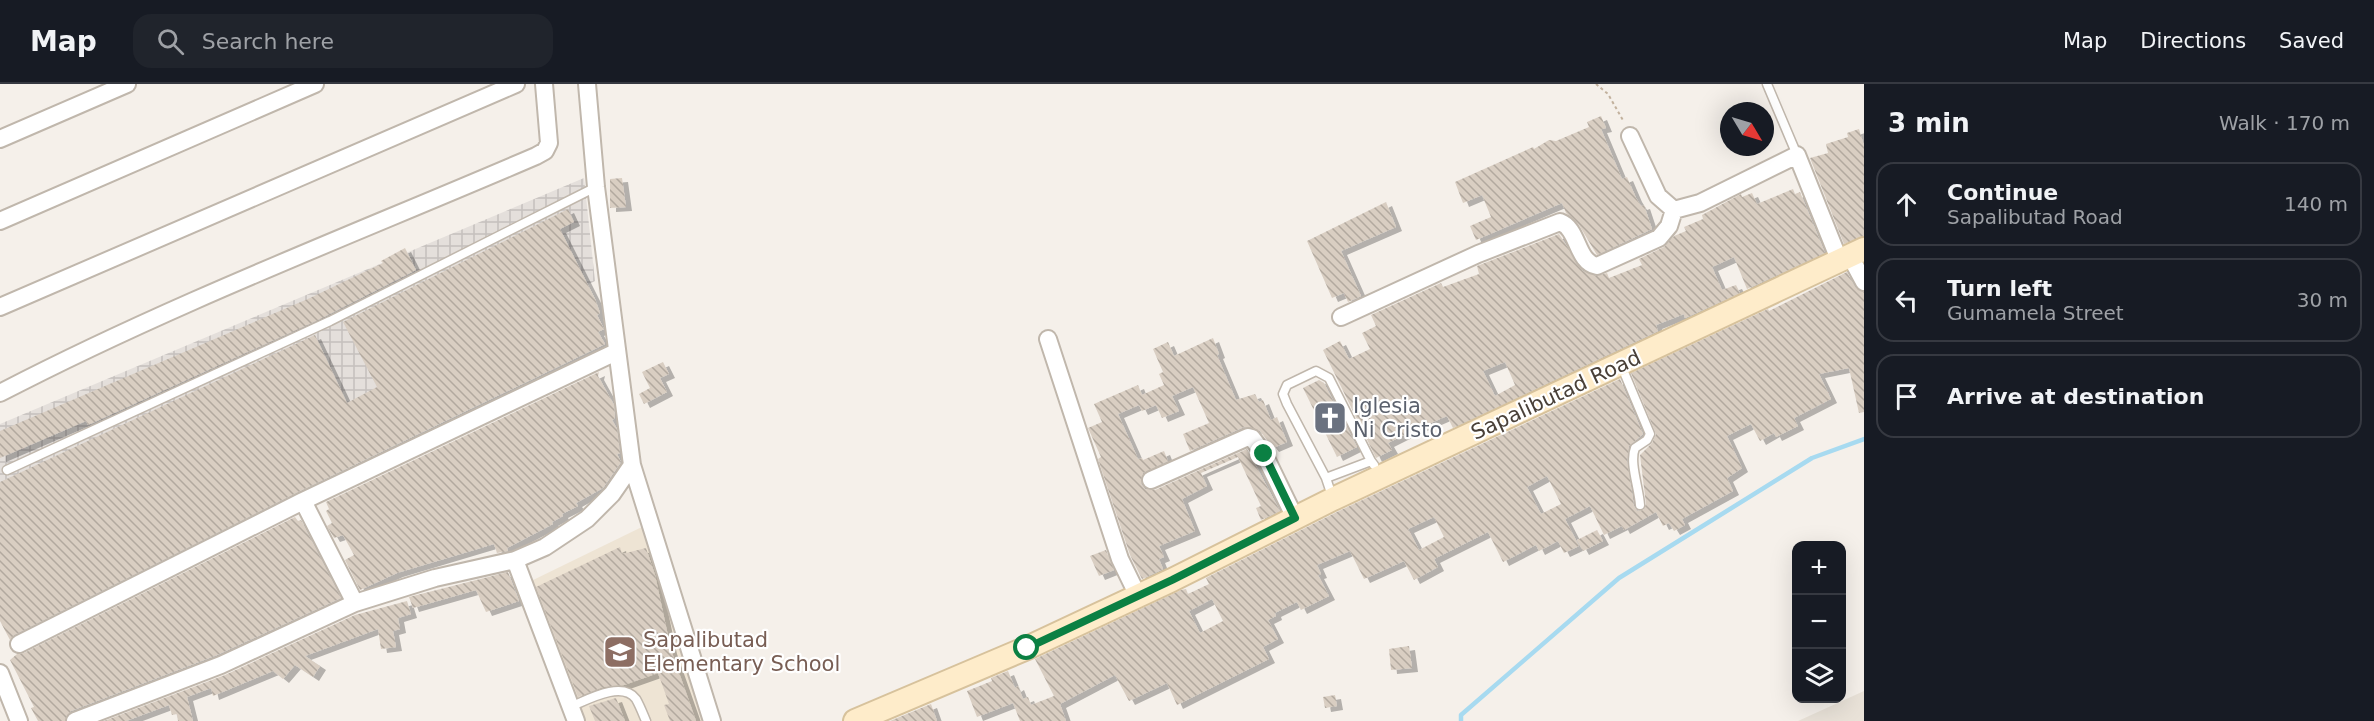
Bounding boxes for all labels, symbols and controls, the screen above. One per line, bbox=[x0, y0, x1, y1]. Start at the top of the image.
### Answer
search box bbox=[133, 14, 553, 68]
text: Map bbox=[30, 25, 97, 58]
icon: search bbox=[154, 25, 187, 58]
text: Search here bbox=[202, 29, 334, 54]
text: Map bbox=[2063, 29, 2107, 53]
text: Directions bbox=[2140, 29, 2246, 53]
text: Saved bbox=[2279, 29, 2344, 53]
north arrow bbox=[1720, 102, 1774, 156]
text: 3 min bbox=[1888, 108, 1970, 138]
text: Walk · 170 m bbox=[2219, 111, 2350, 135]
text: Continue bbox=[1947, 180, 2058, 205]
icon: ahead bbox=[1890, 188, 1923, 221]
text: 140 m bbox=[2284, 192, 2348, 216]
text: Sapalibutad Road bbox=[1947, 205, 2123, 229]
text: Turn left bbox=[1947, 276, 2052, 301]
icon: left bbox=[1890, 284, 1923, 317]
text: 30 m bbox=[2297, 288, 2348, 312]
text: Gumamela Street bbox=[1947, 301, 2124, 325]
street label: Sapalibutad Road bbox=[1467, 345, 1645, 445]
icon: arrive bbox=[1890, 380, 1923, 413]
text: Arrive at destination bbox=[1947, 384, 2204, 409]
place label: Iglesia Ni Cristo bbox=[1353, 394, 1442, 442]
church icon: Iglesia Ni Cristo bbox=[1312, 400, 1348, 436]
route end bbox=[1250, 440, 1276, 466]
map controls bbox=[1792, 541, 1846, 703]
button: + bbox=[1792, 541, 1846, 595]
button: − bbox=[1792, 595, 1846, 649]
place label: Sapalibutad Elementary School bbox=[643, 628, 840, 676]
school or university icon: Sapalibutad Elementary School bbox=[602, 634, 638, 670]
route start bbox=[1013, 634, 1039, 660]
button: layers bbox=[1792, 649, 1846, 703]

